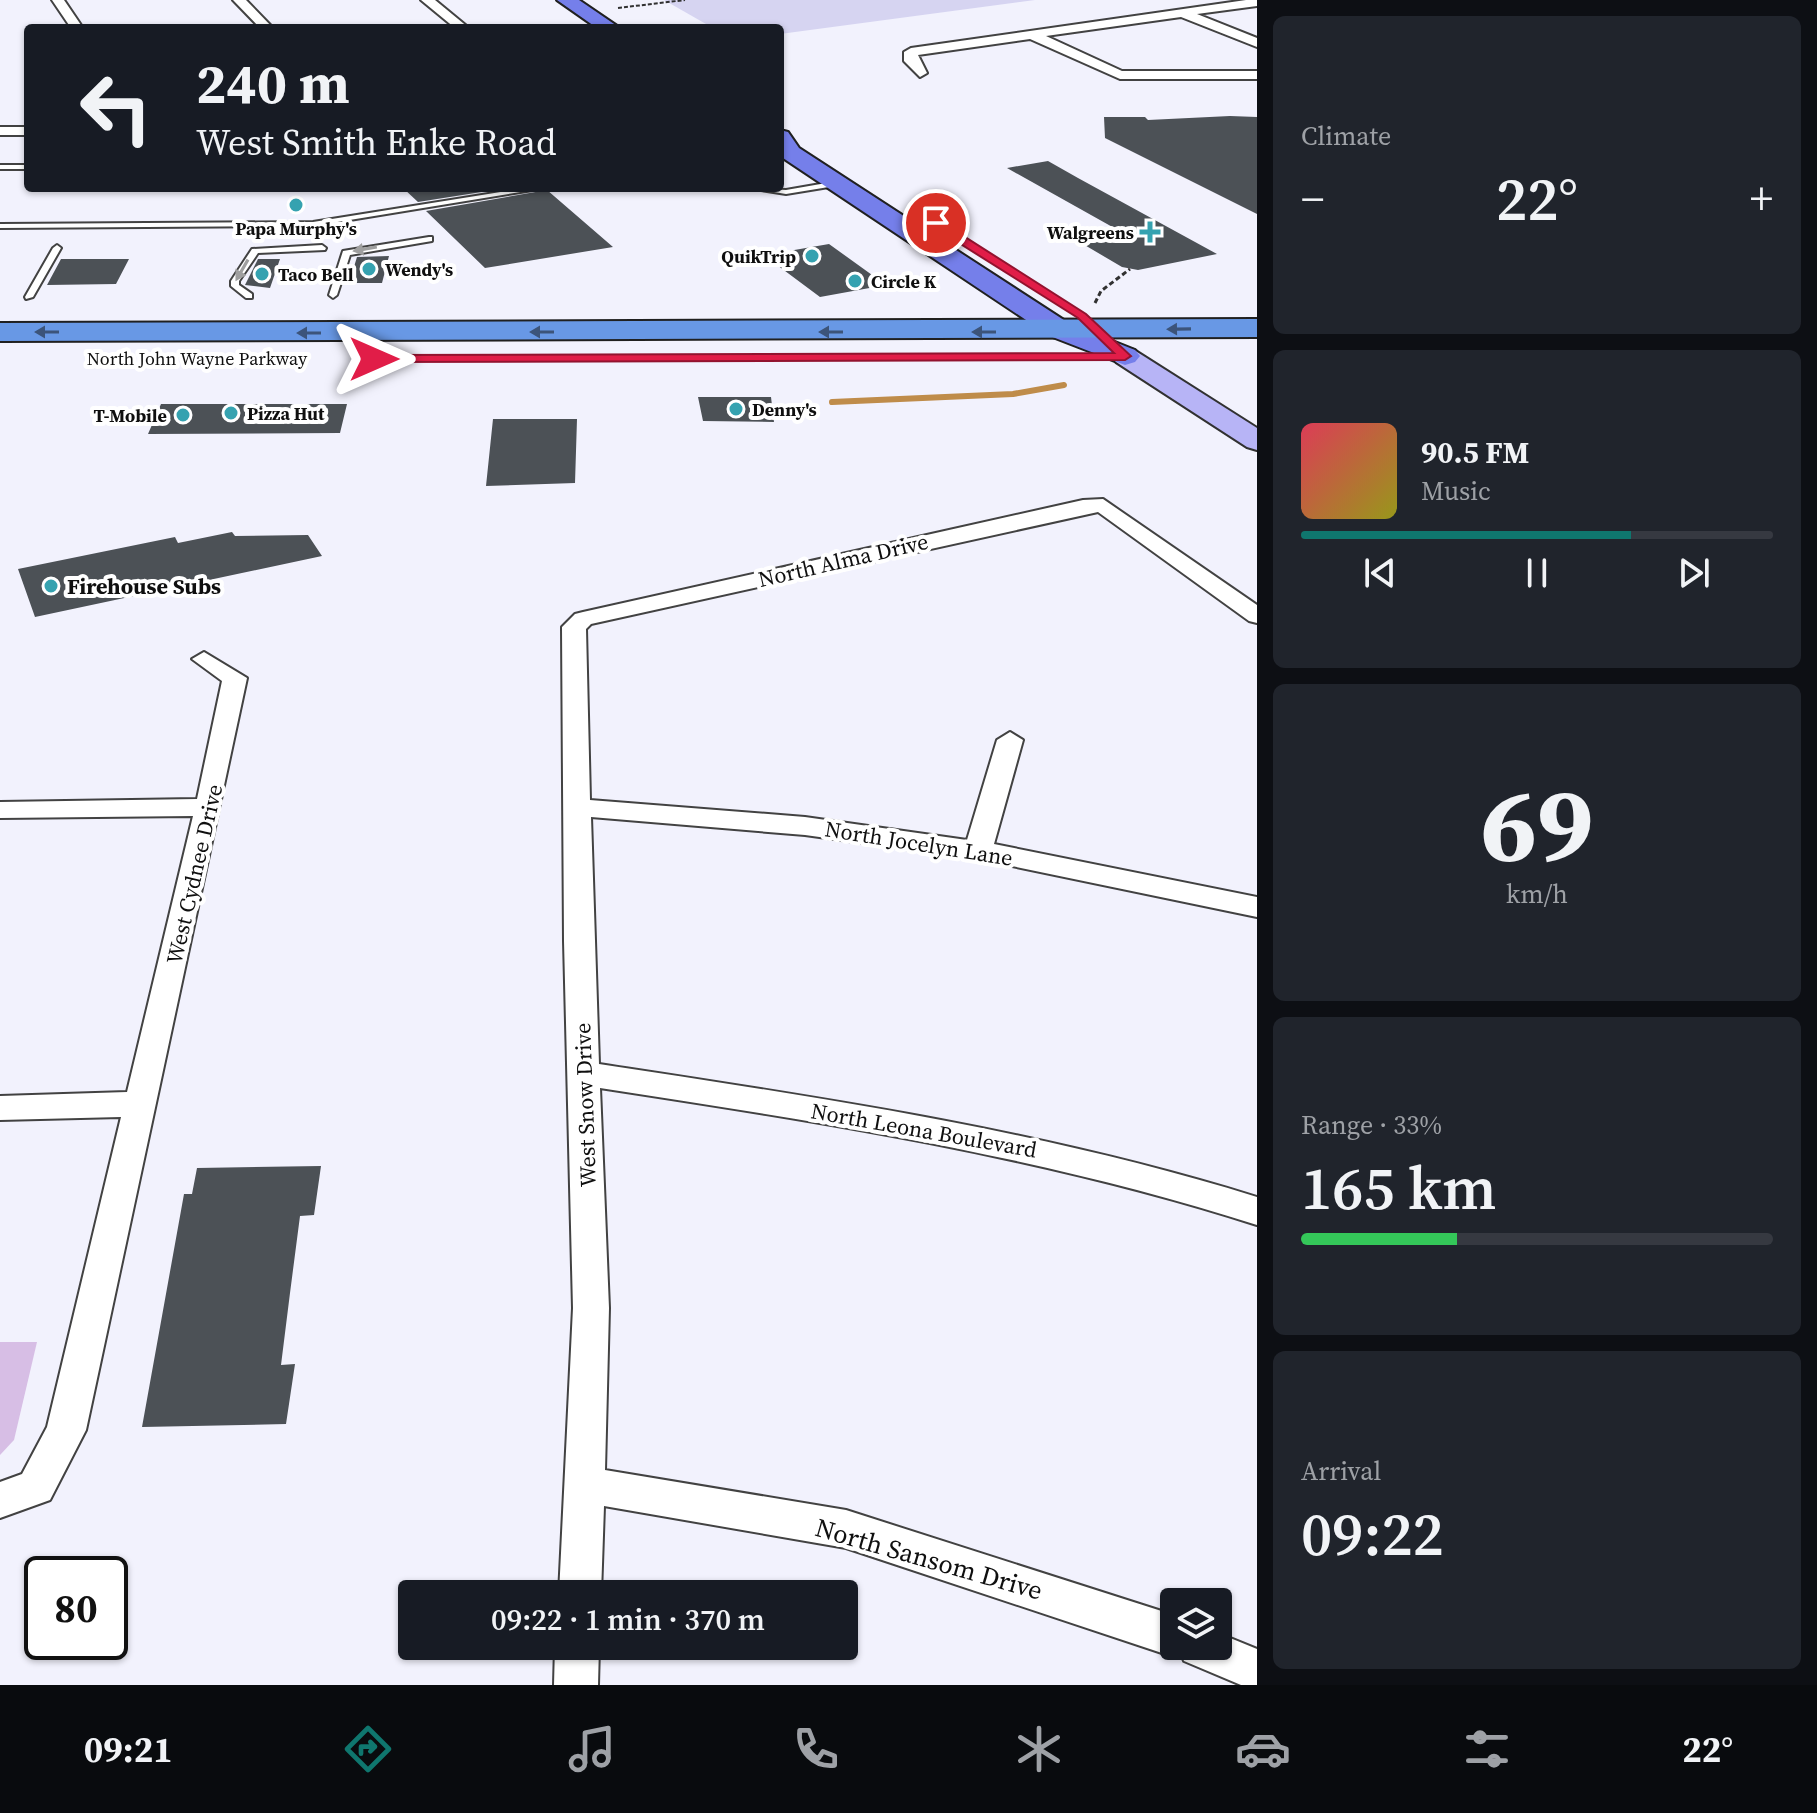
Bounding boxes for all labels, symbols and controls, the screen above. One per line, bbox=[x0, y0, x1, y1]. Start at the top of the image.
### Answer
text: 240 m bbox=[196, 45, 350, 122]
icon: left bbox=[64, 56, 168, 160]
text: West Smith Enke Road bbox=[196, 118, 556, 167]
text: Climate bbox=[1301, 118, 1391, 154]
text: 22° bbox=[1496, 158, 1578, 240]
text: − bbox=[1301, 168, 1324, 229]
text: + bbox=[1750, 168, 1773, 229]
pin bbox=[902, 189, 970, 257]
marker: Papa Murphy's bbox=[287, 196, 305, 214]
icon: arrive bbox=[914, 201, 958, 245]
place label: Papa Murphy's bbox=[235, 216, 357, 241]
place label: Walgreens bbox=[1047, 220, 1134, 245]
marker: Walgreens bbox=[1141, 223, 1159, 241]
one-way arrow bbox=[353, 243, 378, 256]
place label: QuikTrip bbox=[721, 244, 796, 269]
marker: QuikTrip bbox=[803, 247, 821, 265]
place label: Wendy's bbox=[385, 257, 453, 282]
one-way arrow bbox=[235, 259, 249, 281]
marker: Wendy's bbox=[360, 260, 378, 278]
place label: Taco Bell bbox=[278, 262, 354, 287]
marker: Taco Bell bbox=[253, 265, 271, 283]
place label: Circle K bbox=[871, 269, 937, 294]
marker: Circle K bbox=[846, 272, 864, 290]
position arrow bbox=[332, 317, 416, 401]
one-way arrow bbox=[1166, 323, 1191, 336]
one-way arrow bbox=[971, 325, 996, 338]
one-way arrow bbox=[34, 326, 59, 338]
one-way arrow bbox=[529, 326, 554, 339]
one-way arrow bbox=[818, 326, 843, 338]
one-way arrow bbox=[296, 327, 321, 339]
street label: North John Wayne Parkway bbox=[87, 346, 308, 371]
place label: Denny's bbox=[752, 397, 817, 422]
marker: Denny's bbox=[727, 400, 745, 418]
place label: Pizza Hut bbox=[247, 401, 325, 426]
place label: T-Mobile bbox=[93, 403, 167, 428]
marker: Pizza Hut bbox=[222, 404, 240, 422]
marker: T-Mobile bbox=[174, 406, 192, 424]
text: 90.5 FM bbox=[1421, 432, 1529, 473]
text: Music bbox=[1421, 473, 1491, 509]
street label: North Alma Drive bbox=[755, 526, 931, 594]
icon: previous bbox=[1358, 551, 1402, 595]
icon: pause bbox=[1515, 551, 1559, 595]
icon: next bbox=[1672, 551, 1716, 595]
place label: Firehouse Subs bbox=[67, 571, 221, 601]
marker: Firehouse Subs bbox=[42, 577, 60, 595]
text: 69 bbox=[1481, 752, 1593, 895]
street label: West Cydnee Drive bbox=[159, 781, 229, 967]
street label: North Jocelyn Lane bbox=[823, 813, 1015, 873]
text: km/h bbox=[1506, 876, 1568, 912]
street label: West Snow Drive bbox=[567, 1022, 603, 1188]
street label: North Leona Boulevard bbox=[809, 1095, 1040, 1165]
text: Range · 33% bbox=[1301, 1107, 1442, 1143]
text: 165 km bbox=[1301, 1147, 1497, 1229]
text: Arrival bbox=[1301, 1453, 1381, 1489]
text: 09:22 bbox=[1301, 1493, 1444, 1575]
street label: North Sansom Drive bbox=[811, 1509, 1047, 1609]
speed limit sign: 80 bbox=[24, 1556, 128, 1660]
map controls bbox=[1160, 1588, 1232, 1660]
button: layers bbox=[1160, 1588, 1232, 1660]
text: 09:22 · 1 min · 370 m bbox=[491, 1599, 765, 1640]
icon: directions bbox=[340, 1721, 396, 1777]
icon: music bbox=[564, 1721, 620, 1777]
icon: phone bbox=[788, 1721, 844, 1777]
icon: climate bbox=[1011, 1721, 1067, 1777]
icon: car bbox=[1235, 1721, 1291, 1777]
icon: filters bbox=[1459, 1721, 1515, 1777]
text: 09:21 bbox=[84, 1725, 173, 1774]
text: 22° bbox=[1682, 1725, 1733, 1774]

